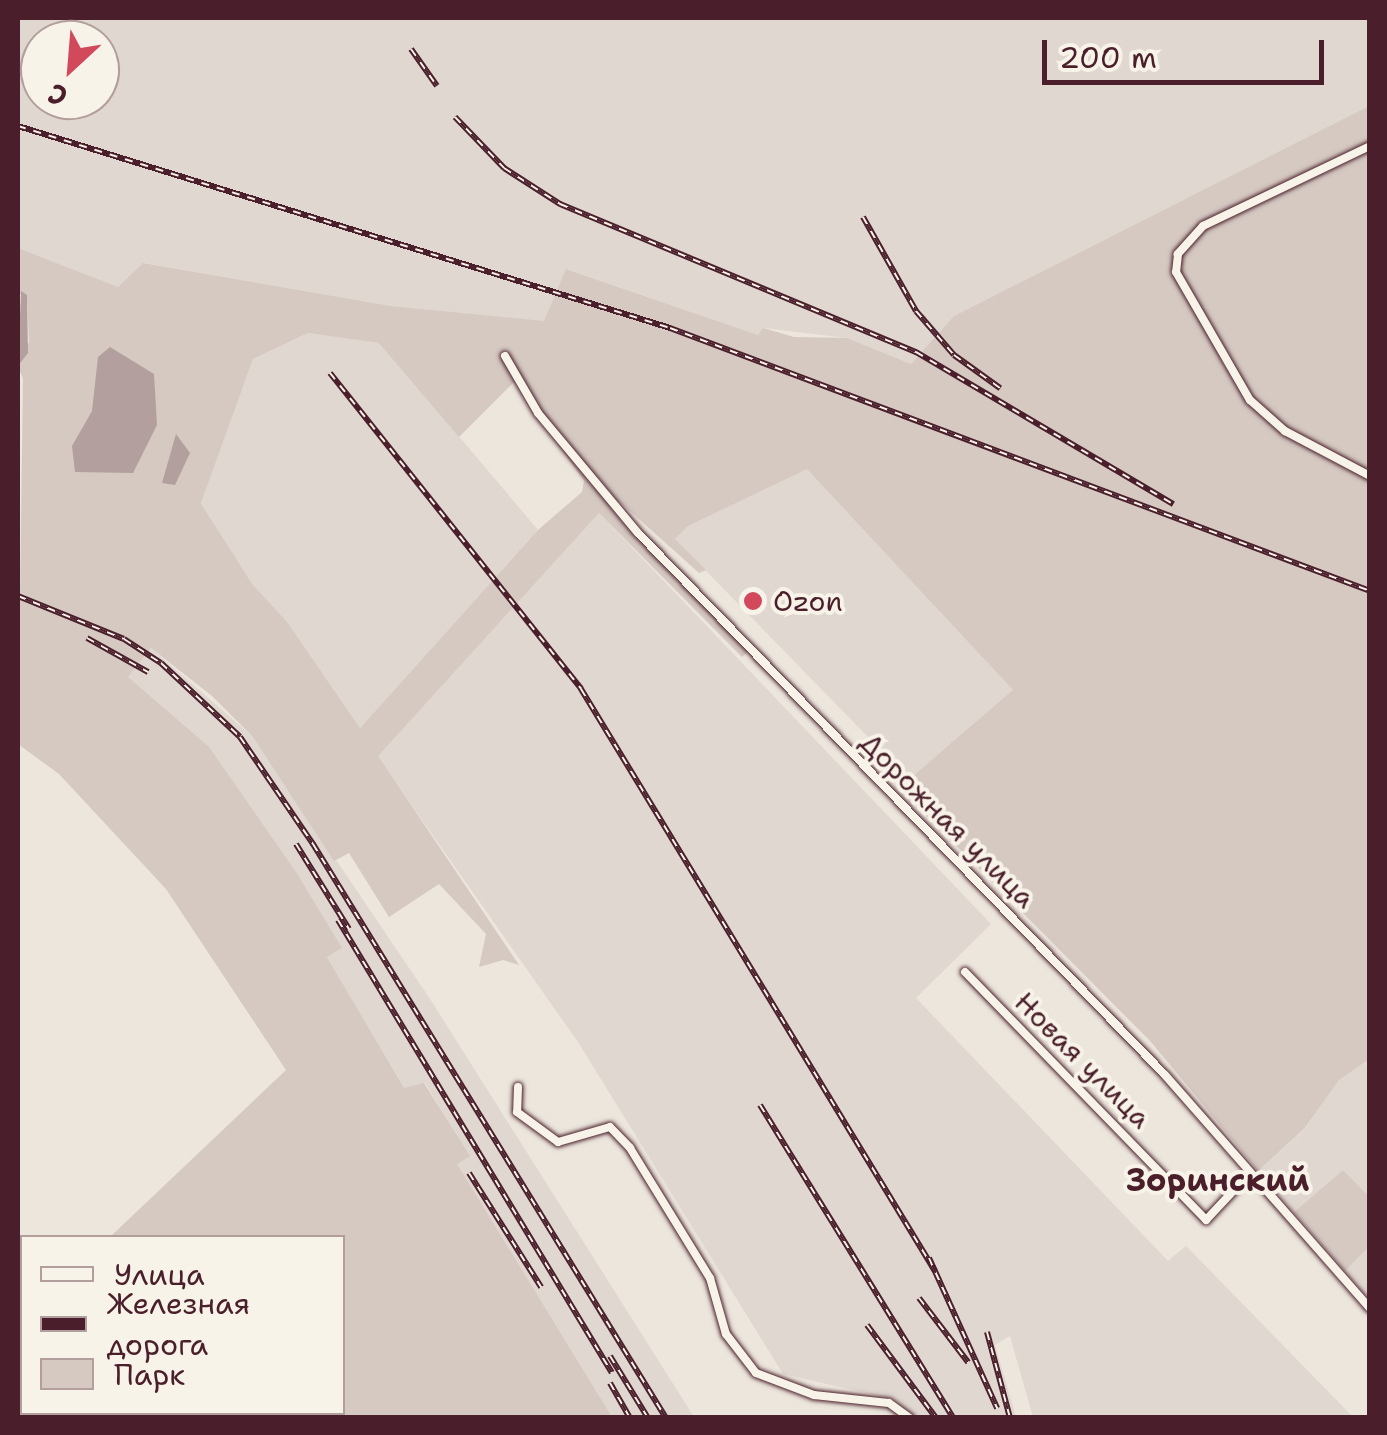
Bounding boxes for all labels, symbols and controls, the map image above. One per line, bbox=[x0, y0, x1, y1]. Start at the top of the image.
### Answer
north arrow bbox=[20, 20, 120, 120]
scale bar bbox=[1047, 20, 1330, 82]
text: 200 m bbox=[1059, 37, 1157, 78]
text: С bbox=[42, 74, 74, 116]
place label: Ozon bbox=[773, 584, 843, 618]
marker: Ozon bbox=[742, 590, 764, 612]
street label: Дорожная улица bbox=[853, 725, 1043, 915]
street label: Новая улица bbox=[1008, 985, 1158, 1135]
district label: Зоринский bbox=[1126, 1161, 1310, 1199]
legend bbox=[20, 1235, 345, 1415]
text: Улица bbox=[114, 1254, 205, 1295]
text: Железная дорога bbox=[107, 1283, 250, 1365]
text: Парк bbox=[114, 1354, 185, 1395]

